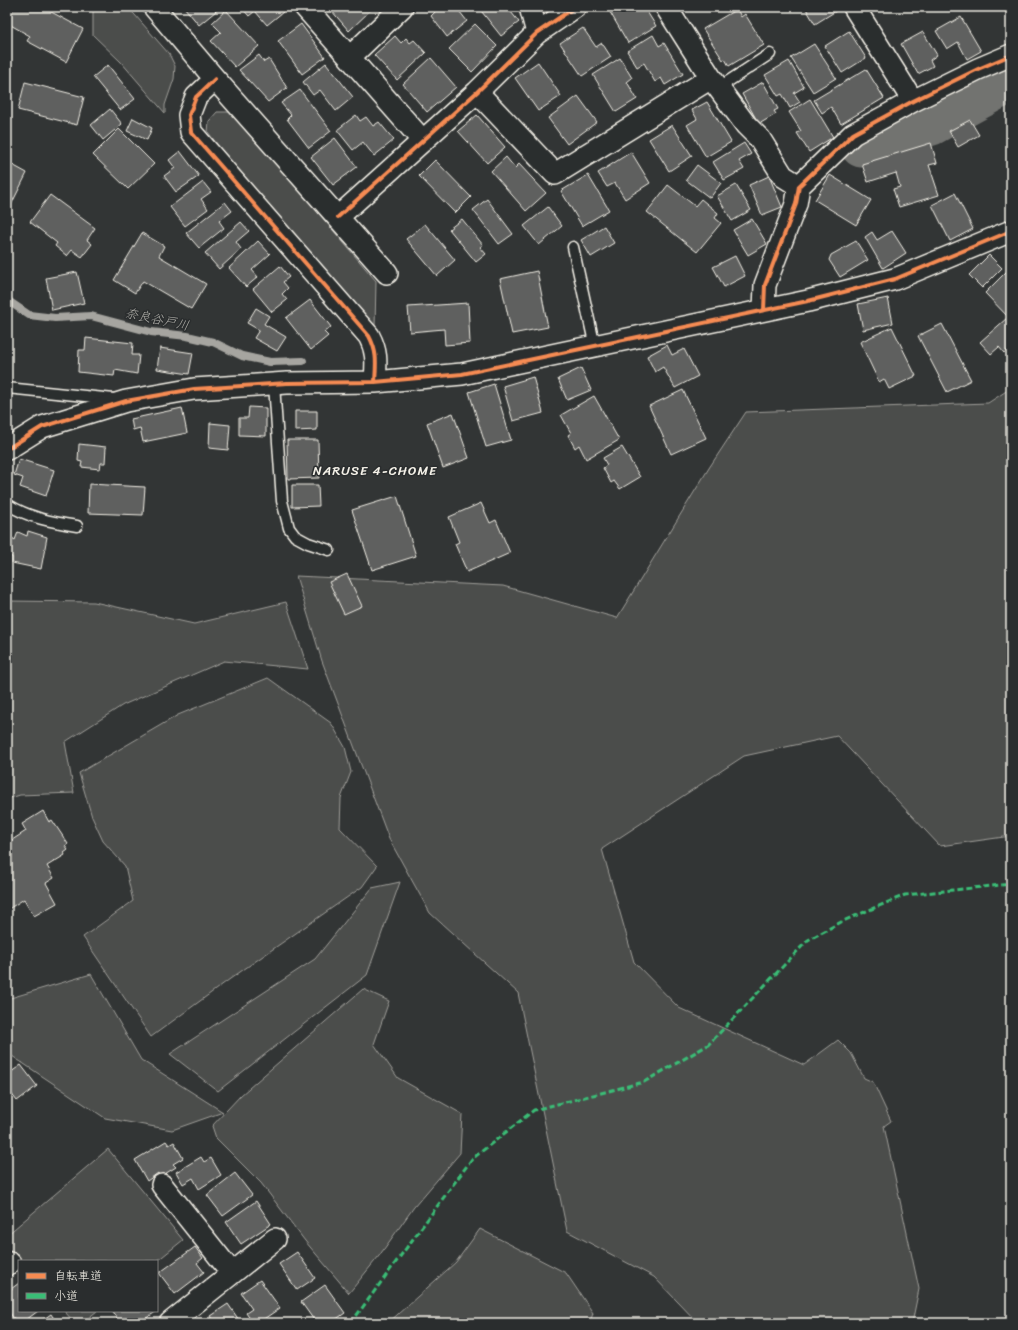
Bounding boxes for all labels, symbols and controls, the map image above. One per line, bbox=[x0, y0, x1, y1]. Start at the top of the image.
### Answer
water label: 奈良谷戸川 bbox=[123, 301, 191, 337]
district label: NARUSE 4-CHOME bbox=[313, 459, 437, 482]
legend bbox=[18, 1260, 158, 1312]
text: 自転車道 bbox=[54, 1265, 102, 1287]
text: 小道 bbox=[54, 1285, 78, 1307]

